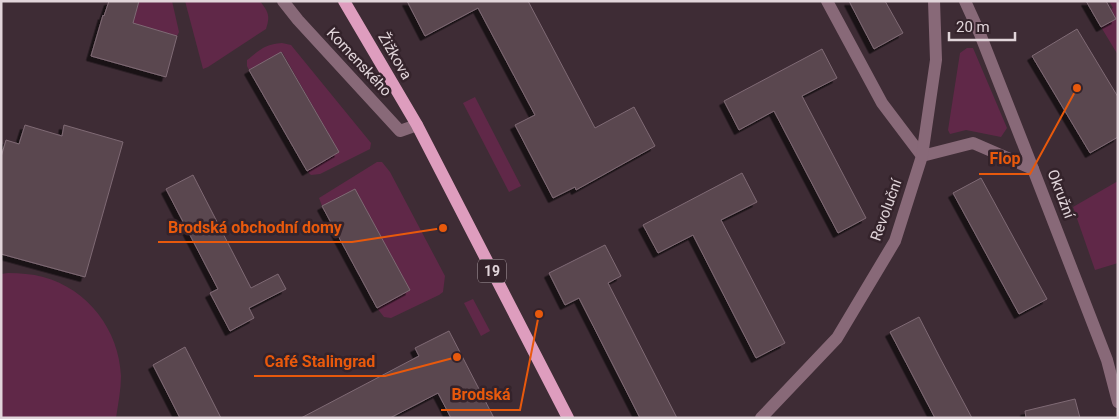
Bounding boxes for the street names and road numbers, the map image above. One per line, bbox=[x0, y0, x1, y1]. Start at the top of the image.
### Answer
street label: Komenského bbox=[323, 24, 395, 100]
street label: Žižkova bbox=[374, 29, 416, 83]
street label: Okružní bbox=[1044, 167, 1079, 222]
street label: Revoluční bbox=[866, 175, 906, 243]
road number: 19 bbox=[478, 260, 506, 282]

